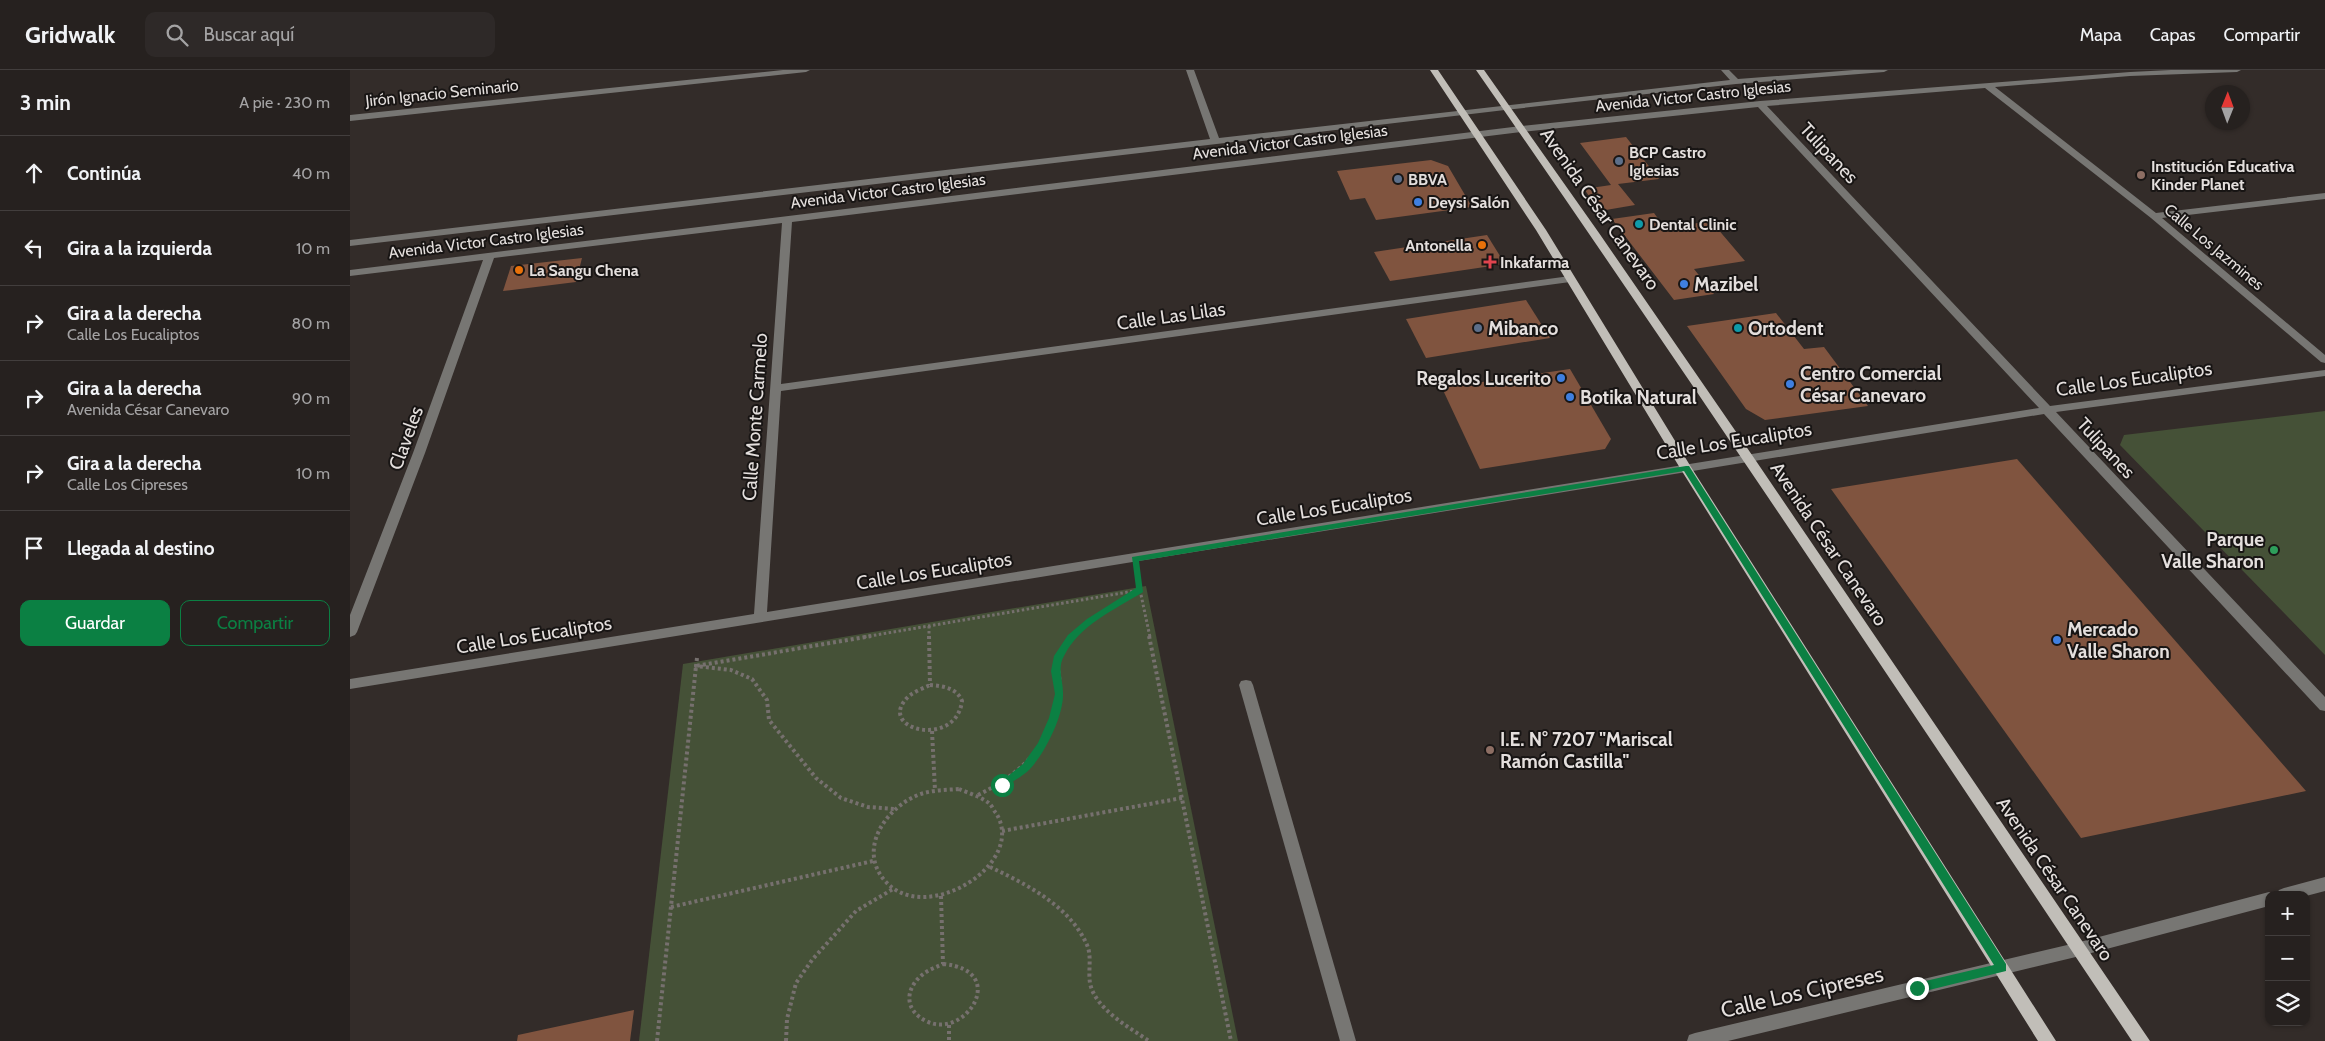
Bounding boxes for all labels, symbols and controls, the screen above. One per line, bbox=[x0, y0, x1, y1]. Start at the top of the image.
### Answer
search box bbox=[145, 12, 495, 57]
text: Gridwalk bbox=[25, 20, 115, 49]
icon: search bbox=[163, 21, 191, 49]
text: Buscar aquí bbox=[203, 23, 294, 46]
text: Mapa bbox=[2080, 24, 2122, 46]
text: Capas bbox=[2150, 24, 2196, 46]
text: Compartir bbox=[2224, 24, 2300, 46]
street label: Jirón Ignacio Seminario bbox=[364, 75, 520, 111]
street label: Avenida Victor Castro Iglesias bbox=[1594, 76, 1792, 116]
north arrow bbox=[2205, 85, 2250, 130]
text: 3 min bbox=[20, 90, 71, 115]
text: A pie · 230 m bbox=[239, 93, 330, 112]
street label: Tulipanes bbox=[1795, 118, 1863, 188]
street label: Avenida Victor Castro Iglesias bbox=[1191, 121, 1389, 163]
street label: Avenida César Canevaro bbox=[1535, 124, 1665, 294]
place label: BCP Castro Iglesias bbox=[1629, 143, 1706, 180]
marker: BCP Castro Iglesias bbox=[1613, 155, 1625, 167]
place label: Institución Educativa Kinder Planet bbox=[2151, 157, 2295, 194]
icon: ahead bbox=[20, 159, 48, 187]
text: Continúa bbox=[67, 162, 141, 185]
text: 40 m bbox=[292, 164, 330, 183]
marker: Institución Educativa Kinder Planet bbox=[2135, 169, 2147, 181]
street label: Avenida Victor Castro Iglesias bbox=[789, 170, 987, 212]
place label: BBVA bbox=[1408, 170, 1447, 189]
marker: BBVA bbox=[1392, 173, 1404, 185]
place label: Deysi Salón bbox=[1428, 193, 1510, 212]
marker: Deysi Salón bbox=[1412, 196, 1424, 208]
street label: Calle Los Jazmines bbox=[2160, 200, 2268, 294]
place label: Dental Clinic bbox=[1649, 215, 1736, 234]
marker: Dental Clinic bbox=[1633, 218, 1645, 230]
street label: Avenida Victor Castro Iglesias bbox=[387, 220, 585, 262]
icon: left bbox=[20, 234, 48, 262]
place label: Antonella bbox=[1405, 236, 1472, 255]
text: Gira a la izquierda bbox=[67, 237, 212, 260]
text: 10 m bbox=[296, 239, 330, 258]
marker: Antonella bbox=[1476, 239, 1488, 251]
place label: Inkafarma bbox=[1500, 253, 1569, 272]
marker: Inkafarma bbox=[1484, 256, 1496, 268]
place label: La Sangu Chena bbox=[529, 261, 639, 280]
marker: La Sangu Chena bbox=[513, 264, 525, 276]
place label: Mazibel bbox=[1694, 273, 1758, 296]
marker: Mazibel bbox=[1678, 278, 1690, 290]
street label: Calle Las Lilas bbox=[1115, 297, 1227, 335]
text: Gira a la derecha bbox=[67, 302, 202, 325]
icon: right bbox=[20, 309, 48, 337]
text: 80 m bbox=[292, 314, 330, 333]
place label: Mibanco bbox=[1488, 317, 1559, 340]
place label: Ortodent bbox=[1748, 317, 1824, 340]
marker: Mibanco bbox=[1472, 322, 1484, 334]
marker: Ortodent bbox=[1732, 322, 1744, 334]
text: Calle Los Eucaliptos bbox=[67, 325, 199, 344]
street label: Calle Monte Carmelo bbox=[738, 332, 772, 502]
street label: Calle Los Eucaliptos bbox=[2055, 357, 2214, 401]
place label: Centro Comercial César Canevaro bbox=[1800, 362, 1942, 407]
place label: Regalos Lucerito bbox=[1416, 367, 1551, 390]
marker: Regalos Lucerito bbox=[1555, 372, 1567, 384]
text: Gira a la derecha bbox=[67, 377, 202, 400]
marker: Centro Comercial César Canevaro bbox=[1784, 378, 1796, 390]
icon: right bbox=[20, 384, 48, 412]
place label: Botika Natural bbox=[1580, 386, 1697, 409]
text: 90 m bbox=[292, 389, 330, 408]
marker: Botika Natural bbox=[1564, 391, 1576, 403]
text: Avenida César Canevaro bbox=[67, 400, 229, 419]
street label: Claveles bbox=[384, 403, 428, 473]
street label: Tulipanes bbox=[2072, 413, 2140, 483]
street label: Calle Los Eucaliptos bbox=[1655, 417, 1814, 465]
text: Gira a la derecha bbox=[67, 452, 202, 475]
street label: Avenida César Canevaro bbox=[1766, 458, 1892, 630]
icon: right bbox=[20, 459, 48, 487]
text: 10 m bbox=[296, 464, 330, 483]
text: Calle Los Cipreses bbox=[67, 475, 188, 494]
street label: Calle Los Eucaliptos bbox=[1255, 483, 1414, 531]
place label: Parque Valle Sharon bbox=[2161, 528, 2264, 573]
icon: arrive bbox=[20, 534, 48, 562]
text: Llegada al destino bbox=[67, 537, 214, 560]
marker: Parque Valle Sharon bbox=[2268, 544, 2280, 556]
street label: Calle Los Eucaliptos bbox=[855, 547, 1014, 595]
button: Guardar bbox=[20, 600, 170, 646]
button: Compartir bbox=[180, 600, 330, 646]
street label: Calle Los Eucaliptos bbox=[455, 611, 614, 659]
place label: Mercado Valle Sharon bbox=[2067, 618, 2170, 663]
marker: Mercado Valle Sharon bbox=[2051, 634, 2063, 646]
place label: I.E. N° 7207 "Mariscal Ramón Castilla" bbox=[1500, 728, 1673, 773]
marker: I.E. N° 7207 "Mariscal Ramón Castilla" bbox=[1484, 744, 1496, 756]
route start bbox=[991, 774, 1014, 797]
street label: Avenida César Canevaro bbox=[1992, 793, 2118, 965]
map controls bbox=[2265, 891, 2310, 1026]
button: + bbox=[2265, 891, 2310, 936]
button: − bbox=[2265, 936, 2310, 981]
street label: Calle Los Cipreses bbox=[1718, 960, 1886, 1024]
route end bbox=[1906, 977, 1929, 1000]
button: layers bbox=[2265, 981, 2310, 1026]

